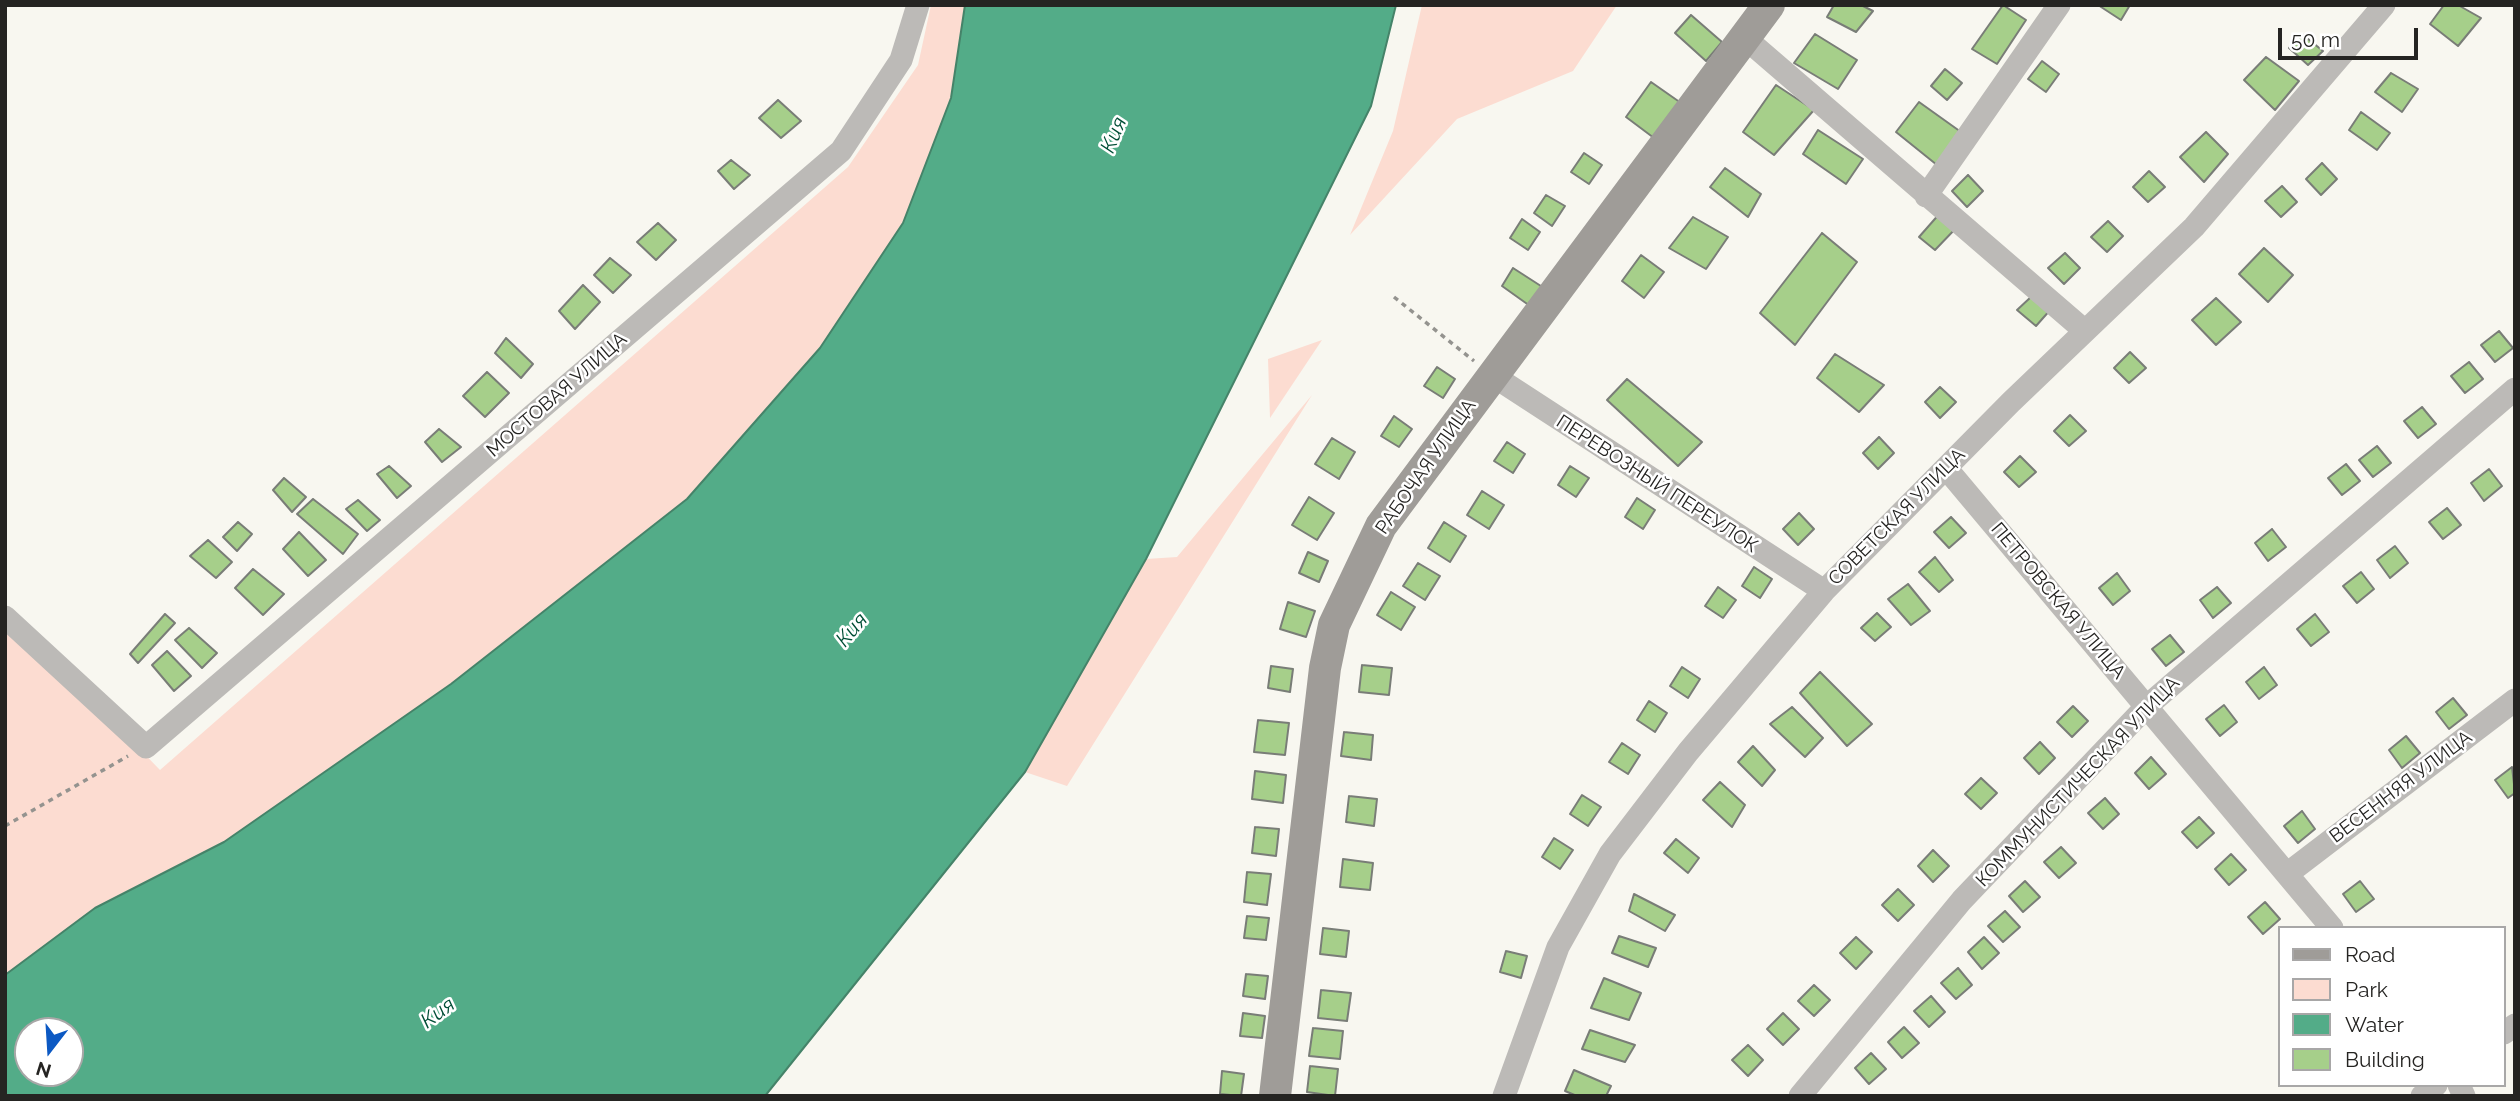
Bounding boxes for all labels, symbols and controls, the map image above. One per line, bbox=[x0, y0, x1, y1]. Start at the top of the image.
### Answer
scale bar bbox=[2282, 14, 2422, 58]
text: 50 m bbox=[2291, 27, 2340, 52]
water label: Кия bbox=[1095, 113, 1133, 157]
street label: МОСТОВАЯ УЛИЦА bbox=[482, 328, 632, 462]
street label: РАБОЧАЯ УЛИЦА bbox=[1371, 395, 1481, 539]
street label: ПЕРЕВОЗНЫЙ ПЕРЕУЛОК bbox=[1552, 410, 1762, 558]
street label: СОВЕТСКАЯ УЛИЦА bbox=[1824, 444, 1970, 590]
street label: ПЕТРОВСКАЯ УЛИЦА bbox=[1986, 518, 2130, 684]
water label: Кия bbox=[831, 608, 873, 652]
street label: КОММУНИСТИЧЕСКАЯ УЛИЦА bbox=[1971, 672, 2185, 892]
street label: ВЕСЕННЯЯ УЛИЦА bbox=[2325, 726, 2477, 848]
legend bbox=[2278, 926, 2506, 1087]
text: Road bbox=[2345, 942, 2395, 967]
text: Park bbox=[2345, 977, 2388, 1002]
water label: Кия bbox=[416, 992, 460, 1034]
text: Water bbox=[2345, 1012, 2404, 1037]
north arrow bbox=[14, 1017, 84, 1087]
text: Building bbox=[2345, 1047, 2425, 1072]
text: N bbox=[33, 1058, 54, 1083]

